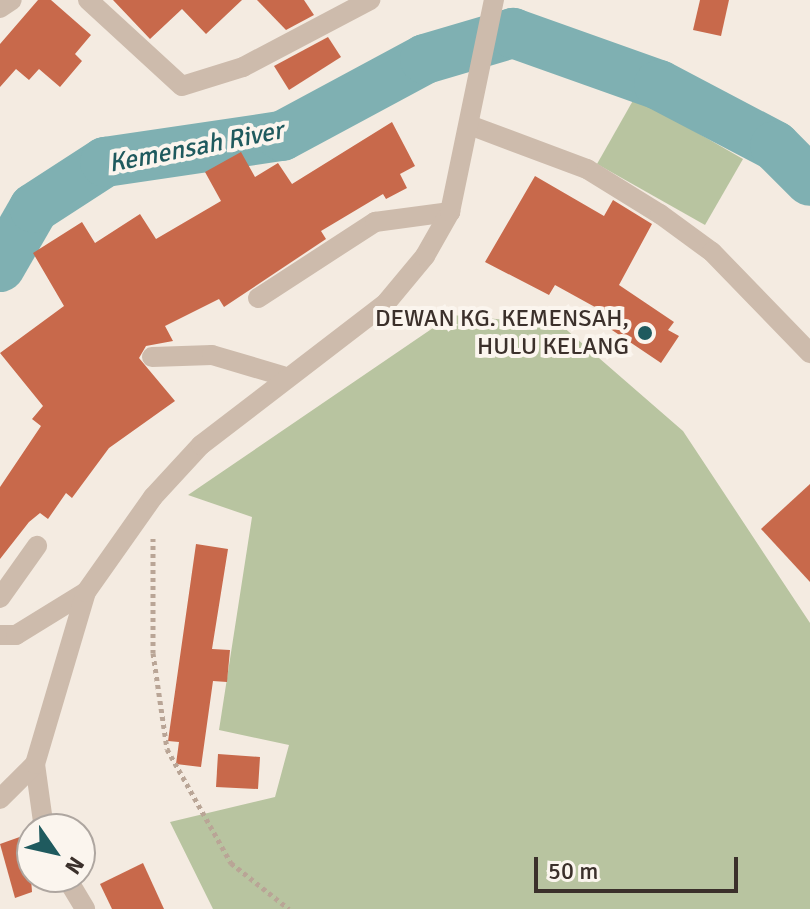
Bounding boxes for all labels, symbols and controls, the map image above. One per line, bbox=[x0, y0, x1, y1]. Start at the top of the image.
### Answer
water label: Kemensah River bbox=[106, 116, 286, 180]
place label: DEWAN KG. KEMENSAH, HULU KELANG bbox=[375, 305, 629, 361]
marker: DEWAN KG. KEMENSAH, HULU KELANG bbox=[636, 324, 654, 342]
north arrow bbox=[16, 813, 96, 893]
scale bar bbox=[538, 841, 742, 891]
text: N bbox=[59, 852, 90, 879]
text: 50 m bbox=[548, 856, 598, 886]

